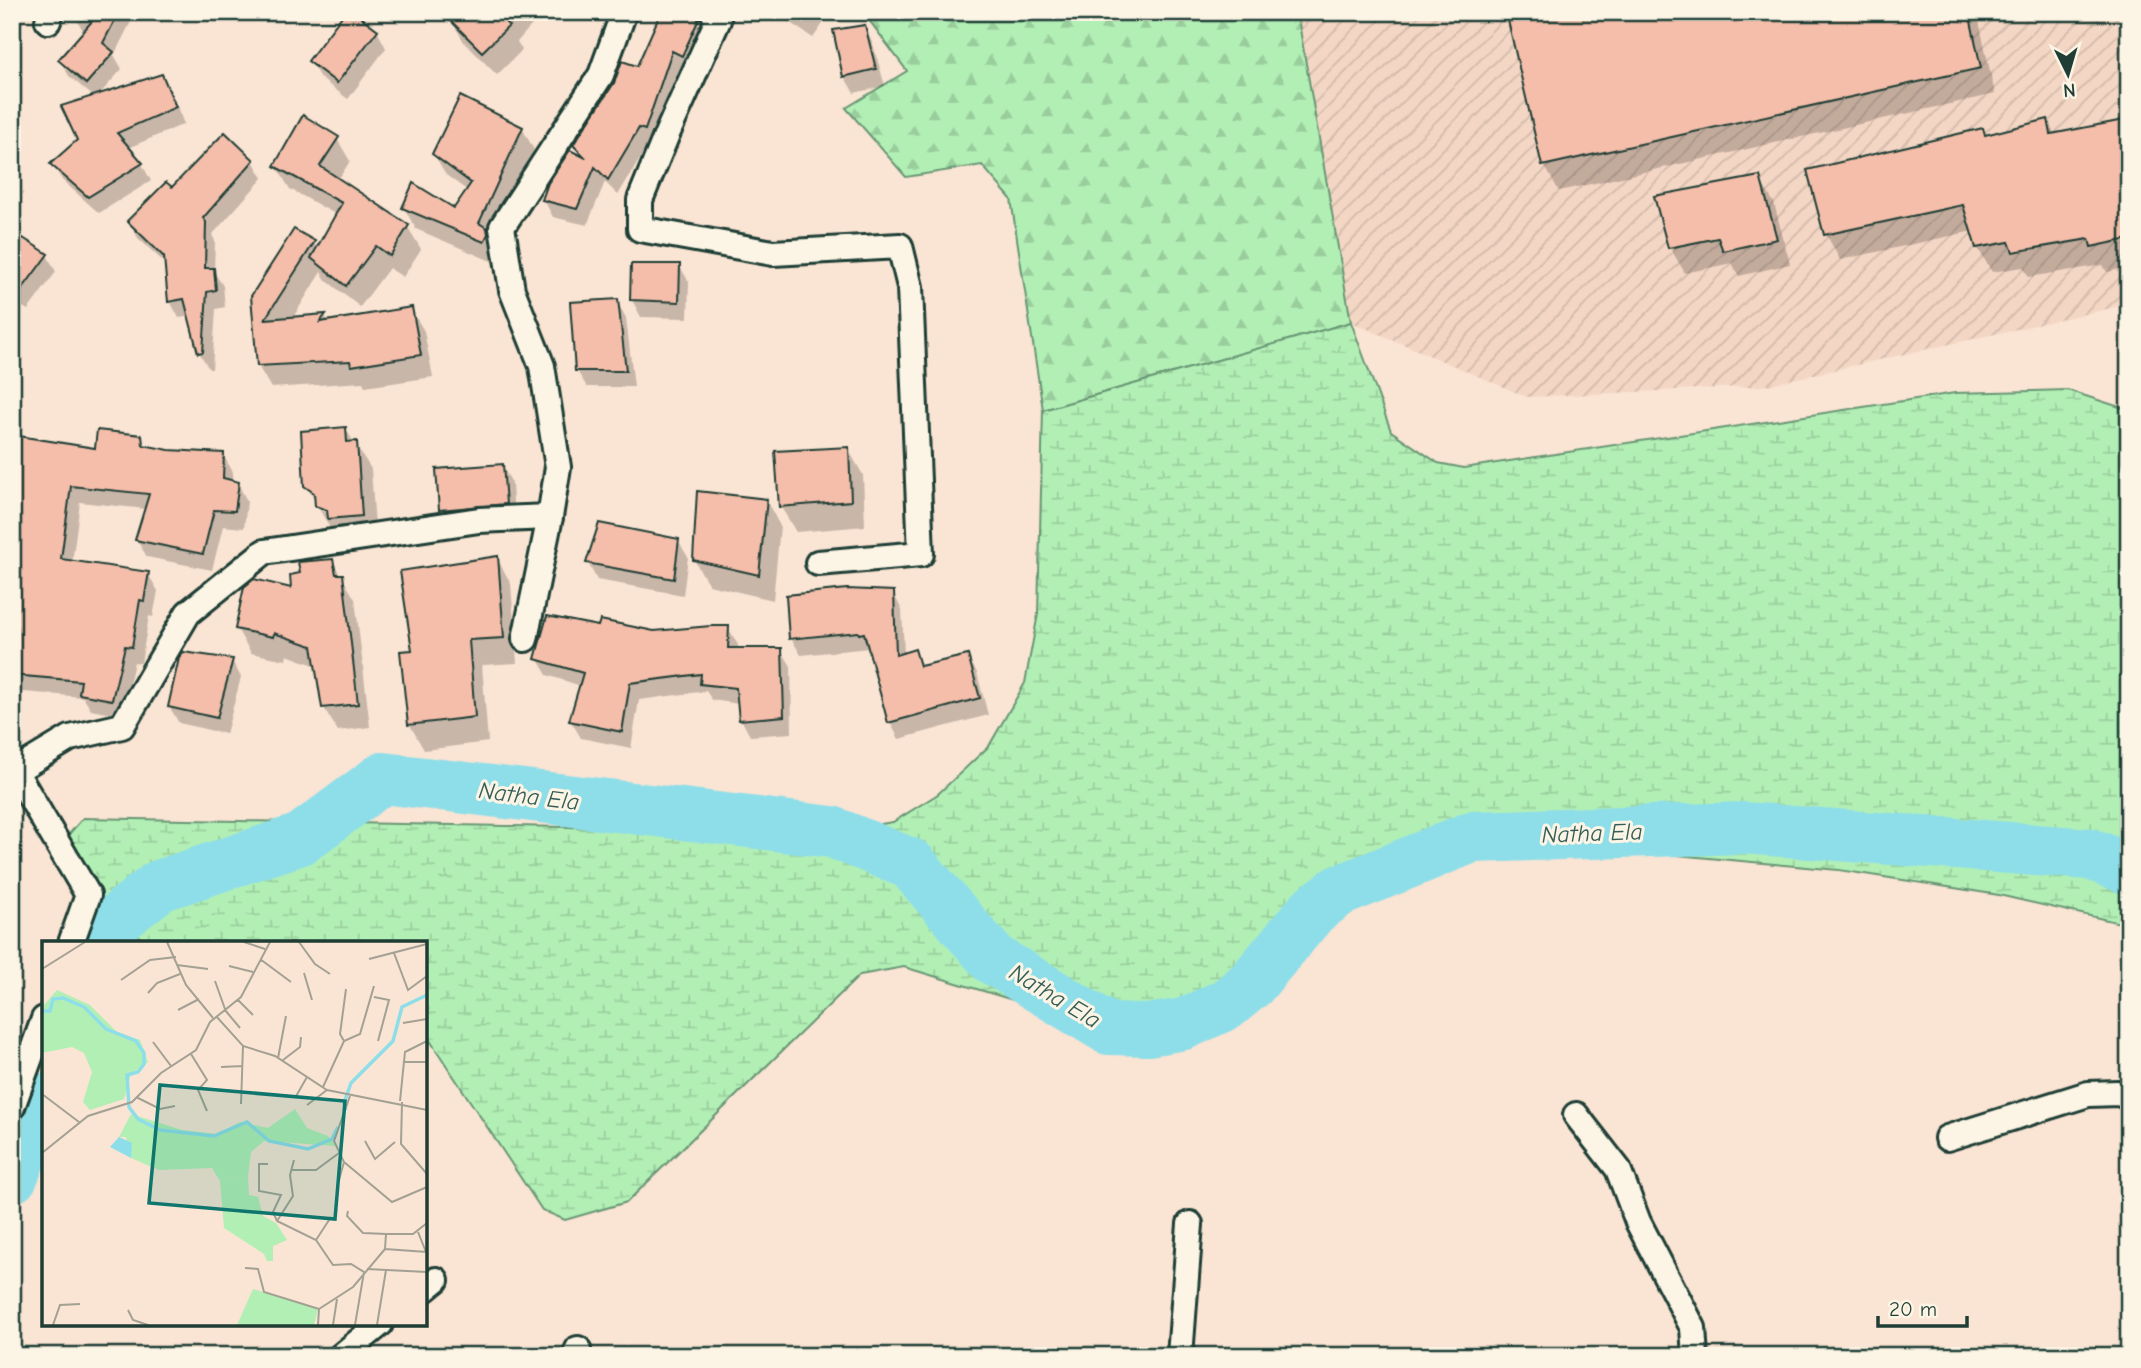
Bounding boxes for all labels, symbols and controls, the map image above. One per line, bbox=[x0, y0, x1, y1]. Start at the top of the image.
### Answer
north arrow bbox=[2032, 38, 2102, 108]
text: N bbox=[2062, 78, 2077, 101]
water label: Natha Ela bbox=[477, 776, 581, 816]
water label: Natha Ela bbox=[1541, 817, 1643, 849]
inset map bbox=[42, 941, 427, 1326]
water label: Natha Ela bbox=[1004, 958, 1106, 1034]
scale bar bbox=[1878, 1284, 1968, 1328]
text: 20 m bbox=[1889, 1297, 1937, 1321]

